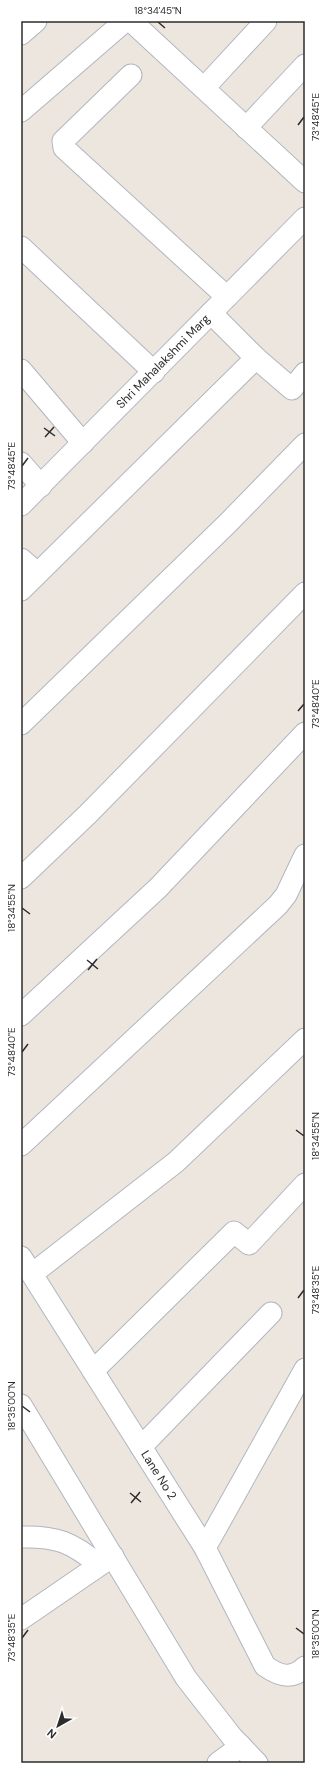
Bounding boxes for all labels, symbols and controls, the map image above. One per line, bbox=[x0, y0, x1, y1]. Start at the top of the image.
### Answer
text: 18°34'45"N bbox=[134, 4, 182, 17]
text: 73°48'45"E bbox=[309, 93, 322, 141]
street label: Shri Mahalakshmi Marg bbox=[113, 311, 214, 412]
text: 73°48'45"E bbox=[5, 442, 18, 490]
text: 73°48'40"E bbox=[309, 679, 322, 729]
text: 18°34'55"N bbox=[5, 884, 18, 932]
text: 73°48'40"E bbox=[5, 1027, 18, 1077]
text: 18°34'55"N bbox=[309, 1112, 322, 1160]
text: 73°48'35"E bbox=[309, 1265, 322, 1314]
text: 18°35'00"N bbox=[5, 1381, 18, 1431]
street label: Lane No 2 bbox=[137, 1447, 180, 1503]
text: 18°35'00"N bbox=[309, 1609, 322, 1659]
text: 73°48'35"E bbox=[5, 1613, 18, 1662]
north arrow bbox=[38, 1706, 78, 1746]
text: N bbox=[44, 1726, 59, 1742]

